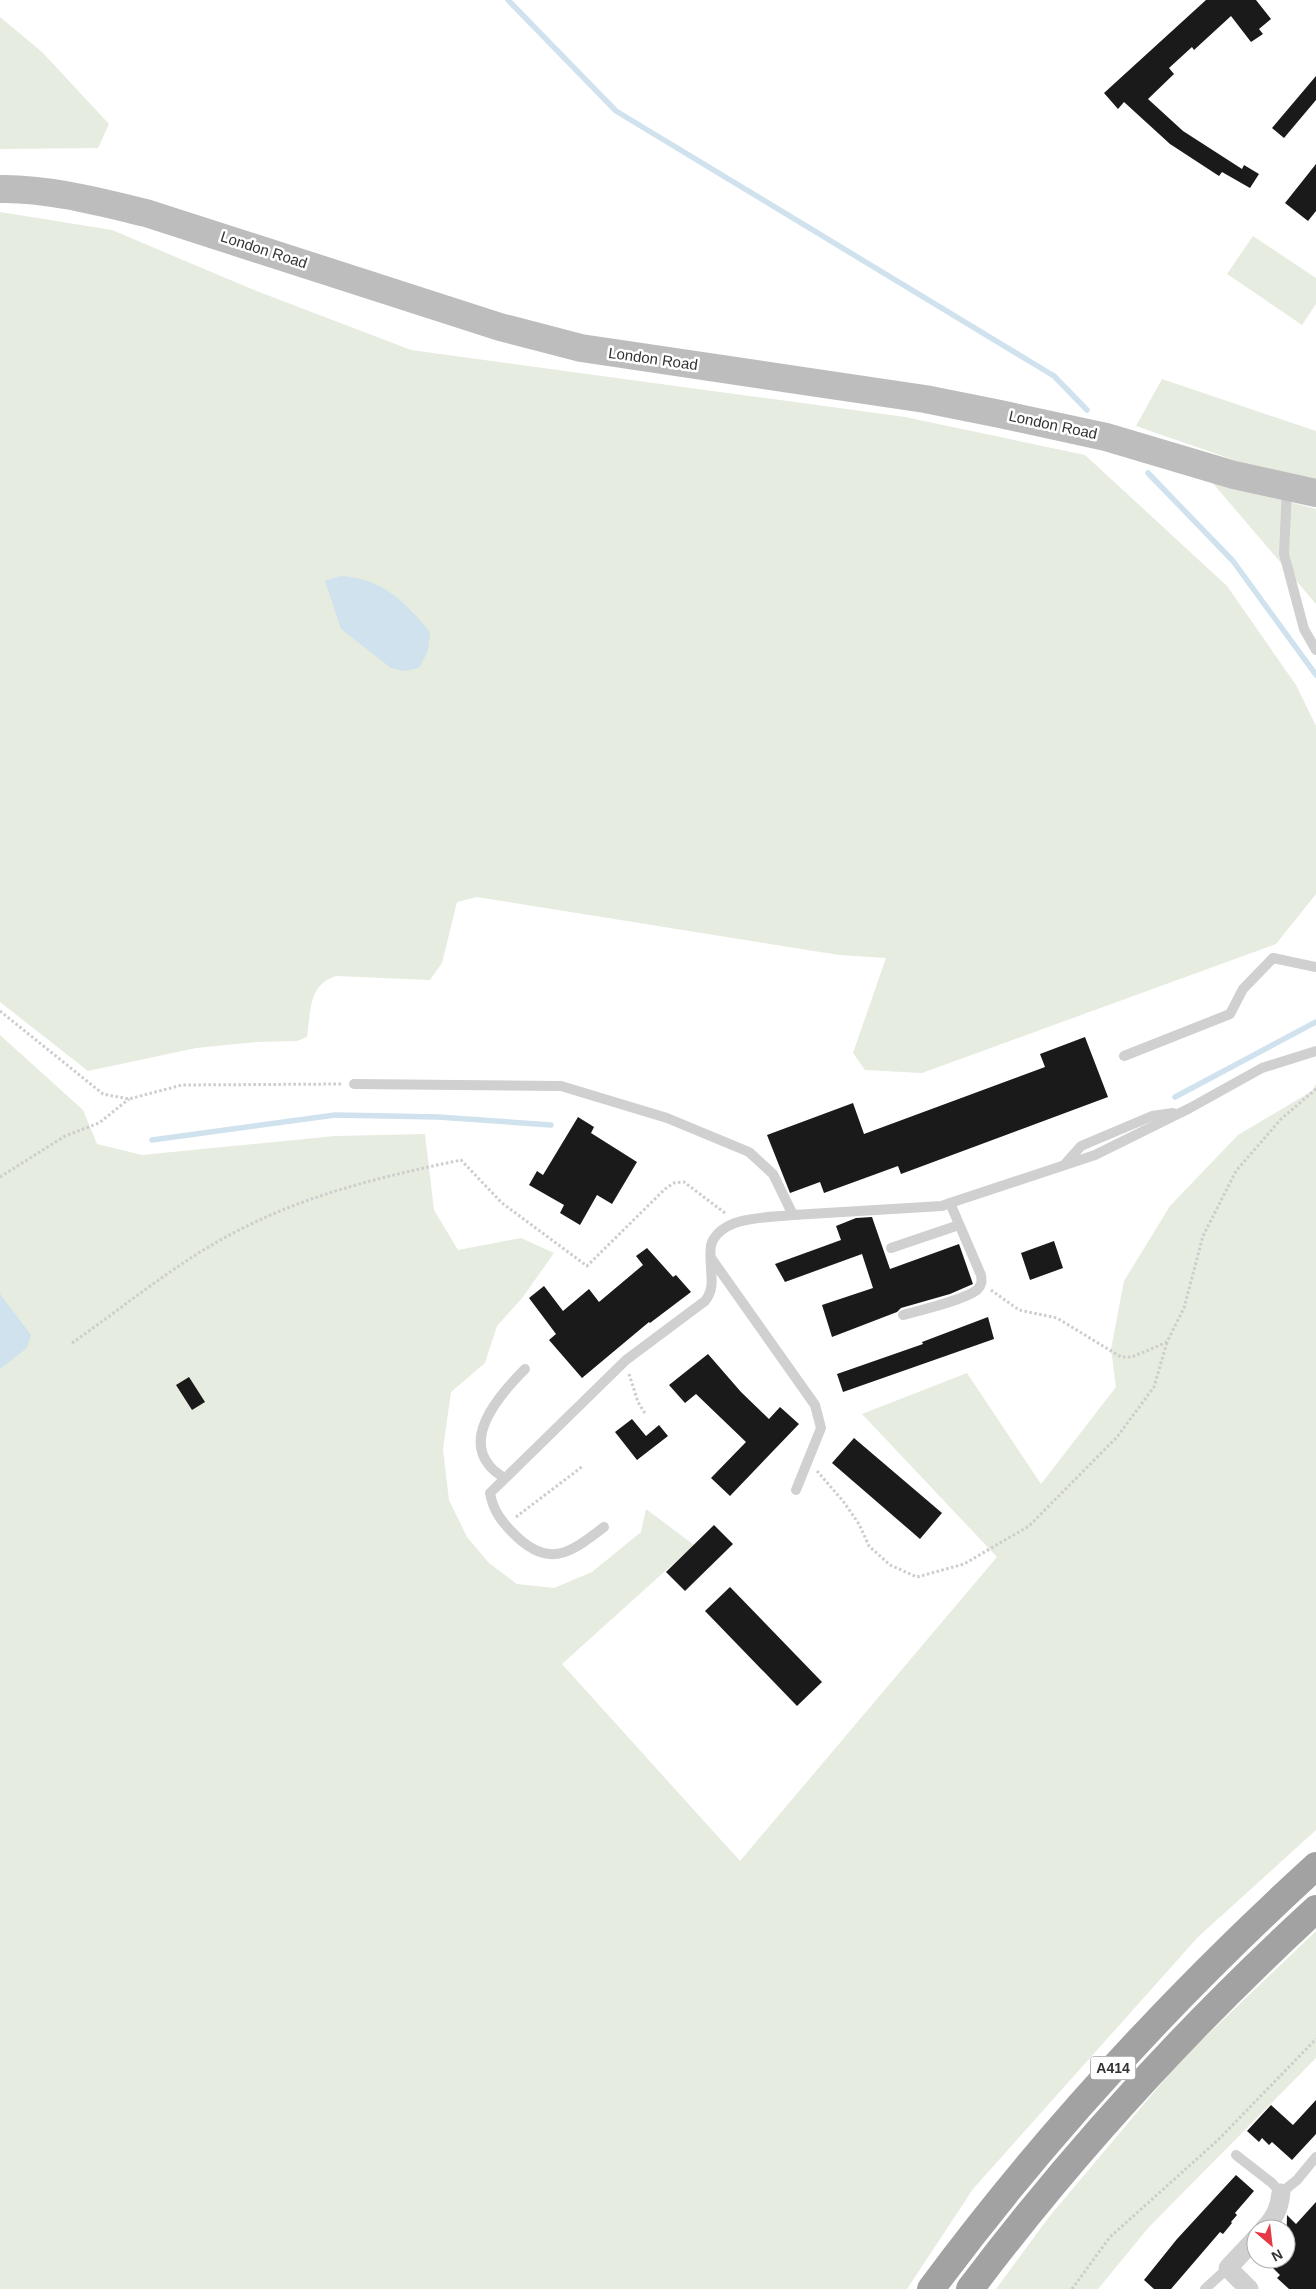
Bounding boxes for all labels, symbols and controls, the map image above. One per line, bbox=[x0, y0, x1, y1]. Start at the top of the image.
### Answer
street label: London Road bbox=[219, 228, 310, 272]
street label: London Road bbox=[607, 344, 699, 373]
street label: London Road bbox=[1007, 407, 1099, 442]
road number: A414 bbox=[1090, 2056, 1136, 2080]
north arrow bbox=[1246, 2219, 1296, 2269]
text: N bbox=[1269, 2246, 1285, 2265]

